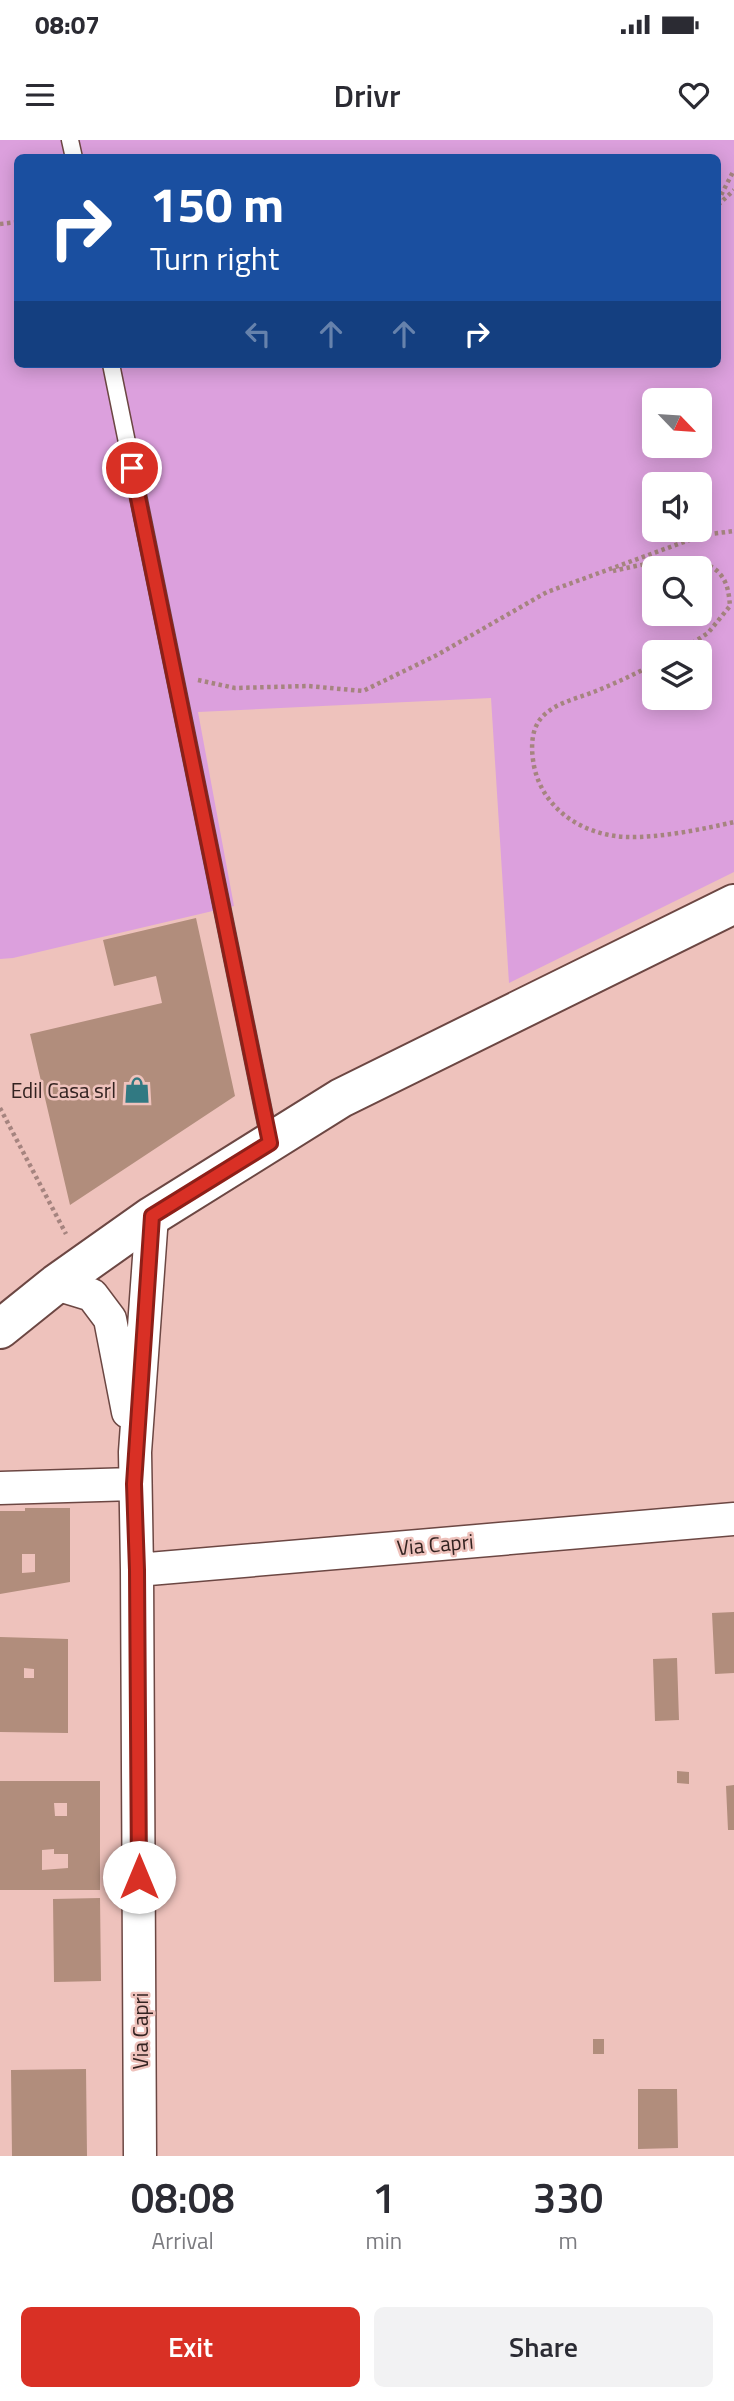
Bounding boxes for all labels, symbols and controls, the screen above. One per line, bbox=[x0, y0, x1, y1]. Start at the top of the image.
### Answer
text: 08:07 bbox=[35, 5, 100, 44]
text: Drivr bbox=[333, 71, 401, 119]
icon: menu bbox=[21, 76, 59, 114]
icon: heart bbox=[675, 76, 713, 114]
text: 150 m bbox=[150, 166, 284, 241]
icon: right bbox=[35, 182, 126, 273]
text: Turn right bbox=[150, 234, 279, 282]
icon: left bbox=[239, 315, 277, 353]
icon: ahead bbox=[312, 315, 350, 353]
icon: ahead bbox=[385, 315, 423, 353]
icon: right bbox=[458, 315, 496, 353]
north arrow bbox=[642, 388, 712, 458]
map controls bbox=[642, 388, 712, 710]
pin bbox=[102, 438, 162, 498]
icon: arrive bbox=[113, 449, 151, 487]
button: sound bbox=[642, 472, 712, 542]
button: search bbox=[642, 556, 712, 626]
button: layers bbox=[642, 640, 712, 710]
place label: Edil Casa srl bbox=[11, 1074, 116, 1106]
shop icon: Edil Casa srl bbox=[122, 1075, 152, 1105]
street label: Via Capri bbox=[395, 1525, 475, 1563]
position arrow bbox=[102, 1840, 176, 1914]
street label: Via Capri bbox=[124, 1993, 156, 2069]
text: 08:08 bbox=[131, 2165, 235, 2229]
text: 1 bbox=[372, 2165, 396, 2229]
text: 330 bbox=[533, 2165, 603, 2229]
text: Arrival bbox=[152, 2223, 214, 2258]
text: min bbox=[365, 2223, 402, 2258]
text: m bbox=[558, 2223, 578, 2258]
button: Exit bbox=[21, 2307, 360, 2387]
button: Share bbox=[374, 2307, 713, 2387]

